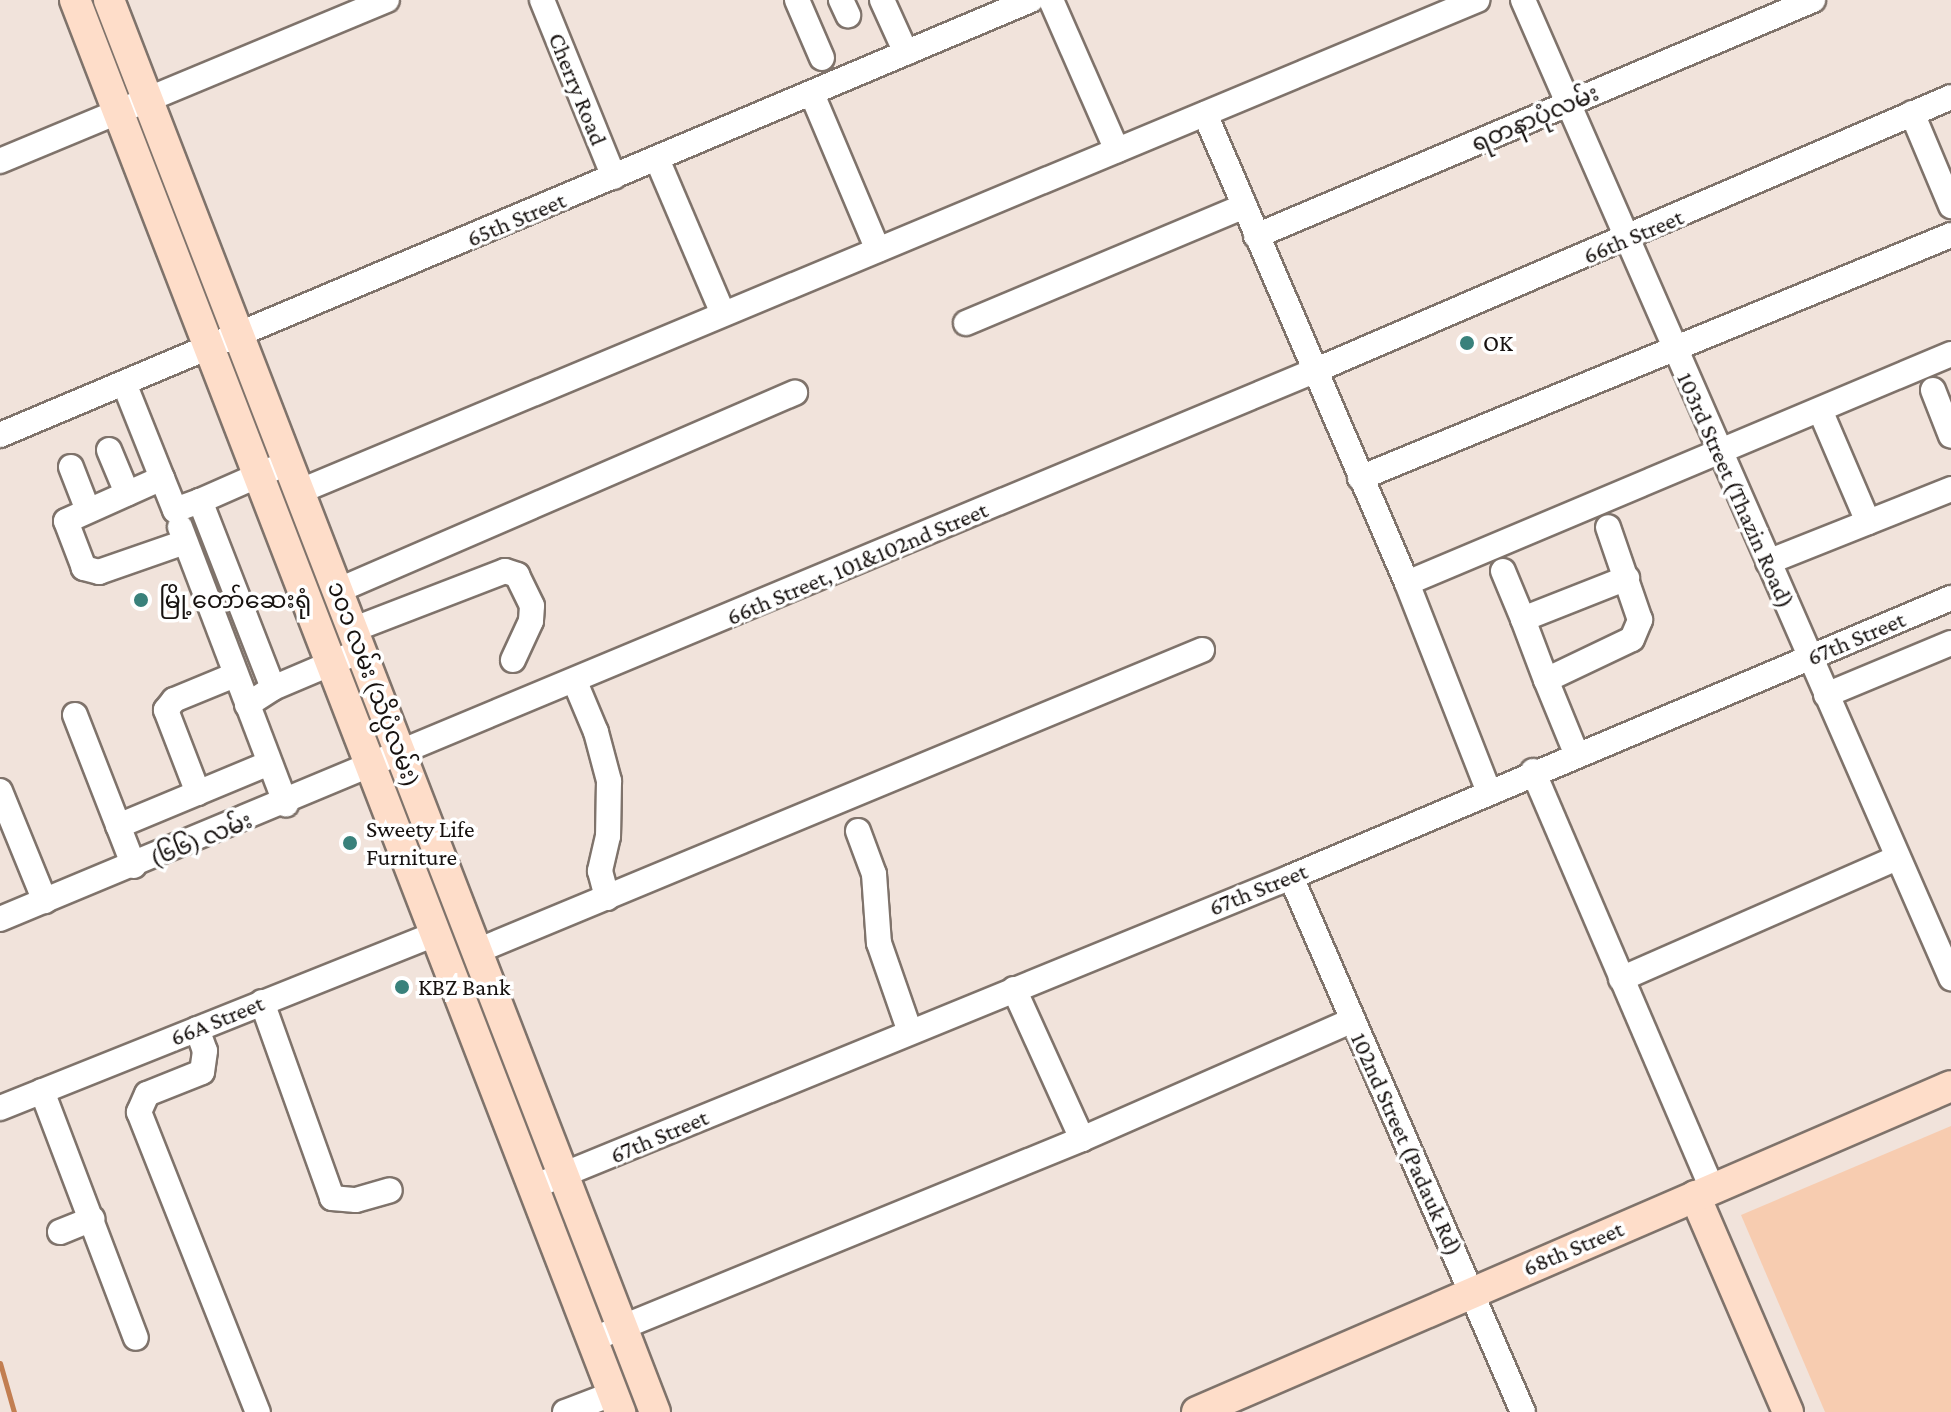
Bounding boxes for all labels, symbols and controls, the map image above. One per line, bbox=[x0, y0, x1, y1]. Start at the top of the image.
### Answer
street label: Cherry Road bbox=[542, 28, 614, 150]
street label: ရတနာပုံလမ်း bbox=[1467, 78, 1603, 158]
street label: 65th Street bbox=[462, 185, 570, 253]
street label: 66th Street bbox=[1579, 202, 1687, 270]
place label: OK bbox=[1483, 329, 1513, 357]
marker: OK bbox=[1458, 334, 1476, 352]
street label: 103rd Street (Thazin Road) bbox=[1671, 368, 1801, 612]
street label: 66th Street, 101&102nd Street bbox=[722, 495, 992, 631]
street label: ၁၀၁ လမ်း (သိပ္ပံလမ်း) bbox=[322, 577, 426, 791]
place label: မြို့တော်ဆေးရုံ bbox=[159, 586, 311, 614]
marker: မြို့တော်ဆေးရုံ bbox=[130, 589, 152, 611]
street label: 67th Street bbox=[1803, 604, 1909, 672]
street label: (၆၆) လမ်း bbox=[146, 806, 256, 872]
place label: Sweety Life Furniture bbox=[366, 815, 475, 871]
marker: Sweety Life Furniture bbox=[341, 834, 359, 852]
street label: 67th Street bbox=[1205, 856, 1311, 922]
place label: KBZ Bank bbox=[418, 973, 510, 1001]
marker: KBZ Bank bbox=[393, 978, 411, 996]
street label: 66A Street bbox=[166, 988, 268, 1052]
street label: 102nd Street (Padauk Rd) bbox=[1345, 1028, 1469, 1260]
street label: 67th Street bbox=[606, 1102, 712, 1170]
street label: 68th Street bbox=[1518, 1214, 1628, 1282]

